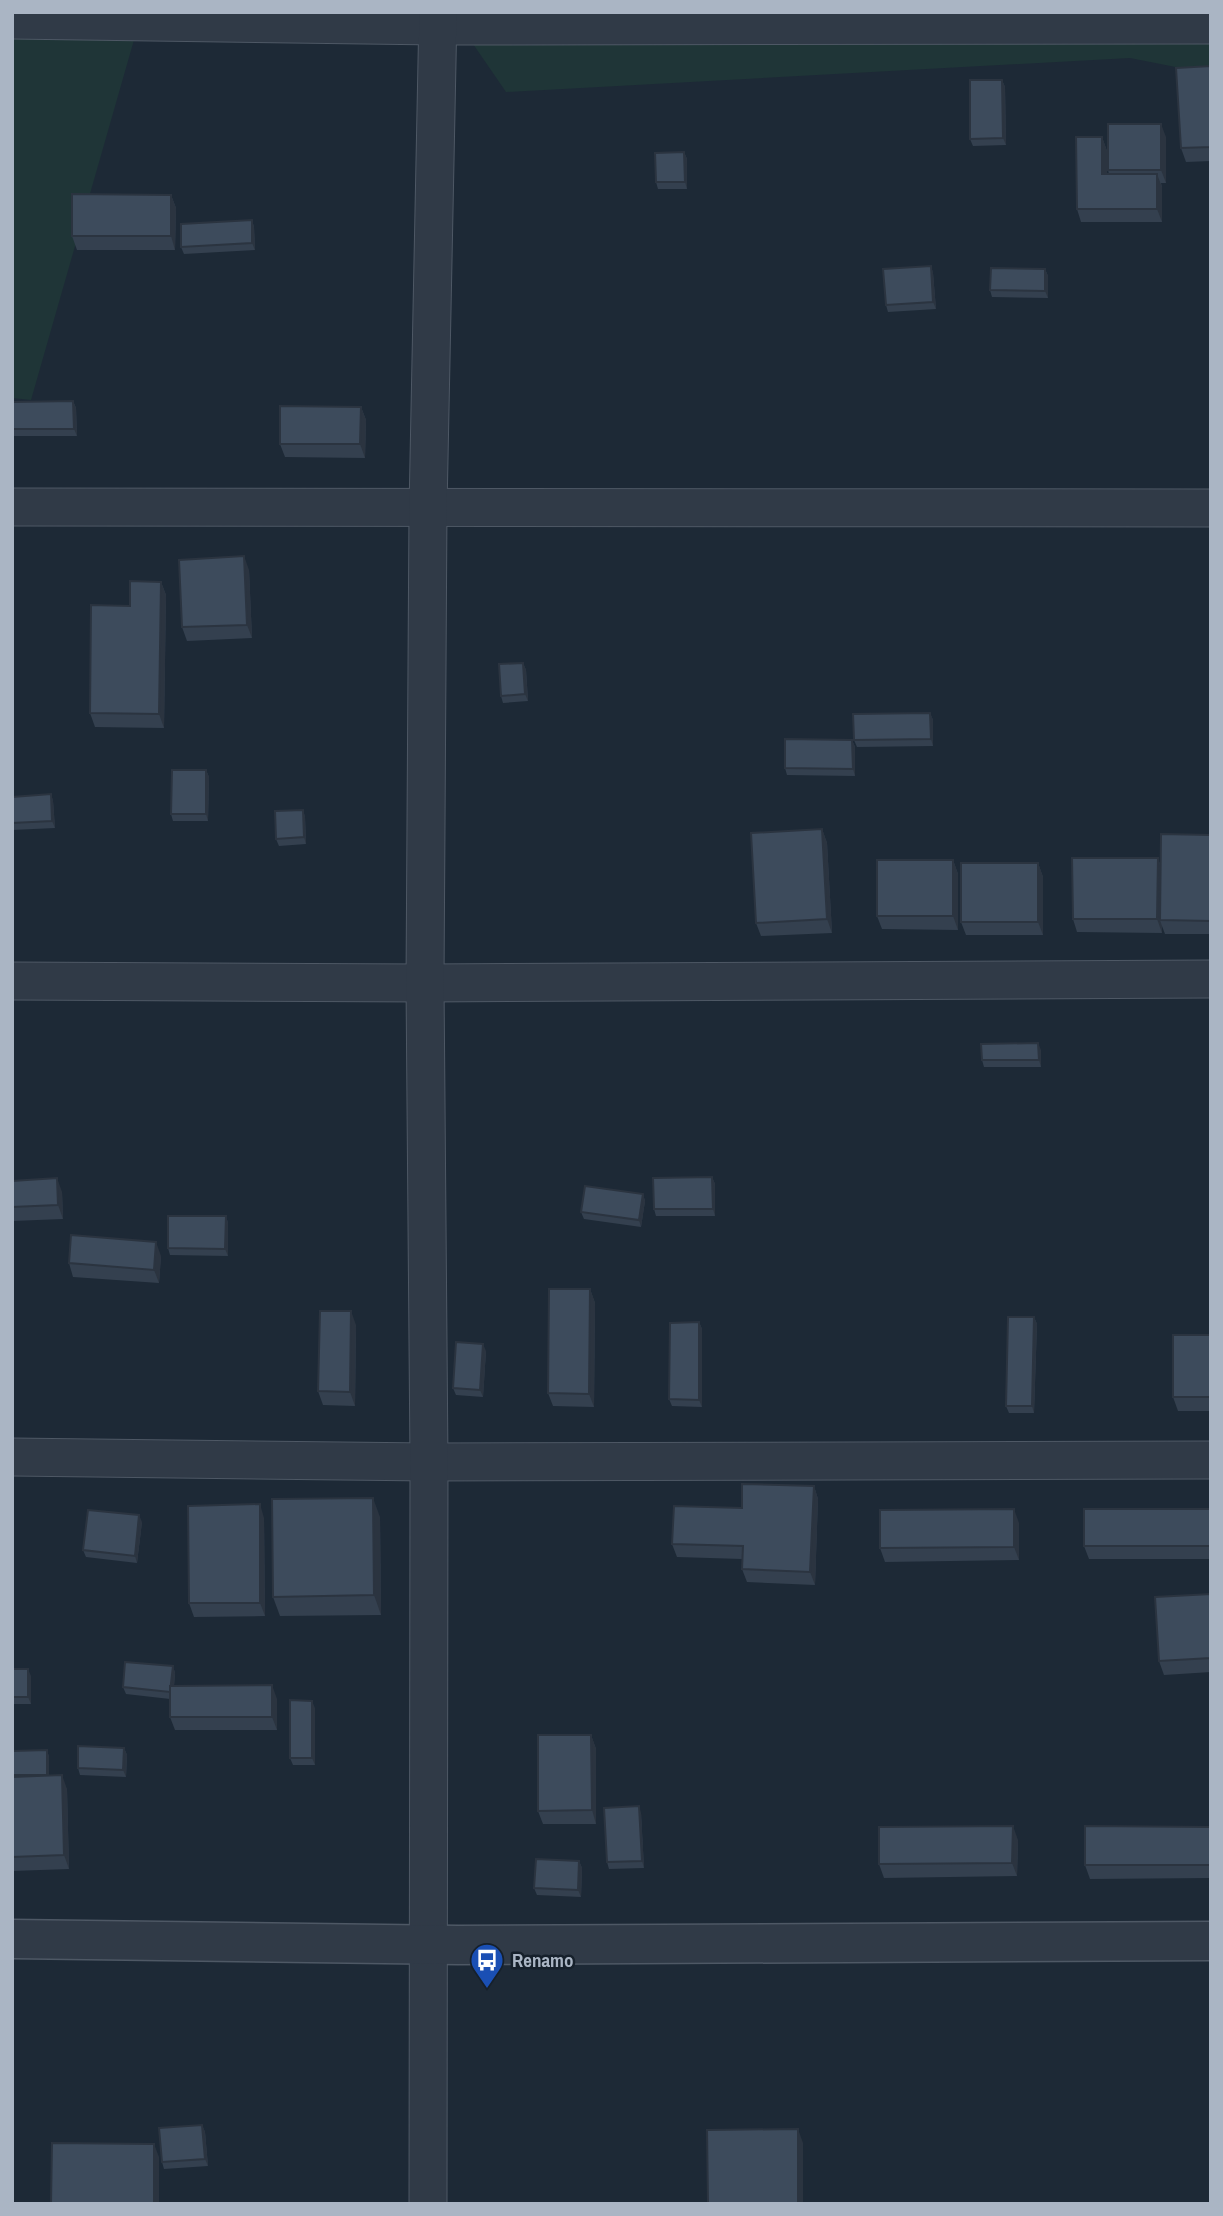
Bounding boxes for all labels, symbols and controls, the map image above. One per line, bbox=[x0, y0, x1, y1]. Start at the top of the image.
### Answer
bus stop icon: Renamo bbox=[468, 1941, 506, 1990]
place label: Renamo bbox=[512, 1947, 573, 1973]

